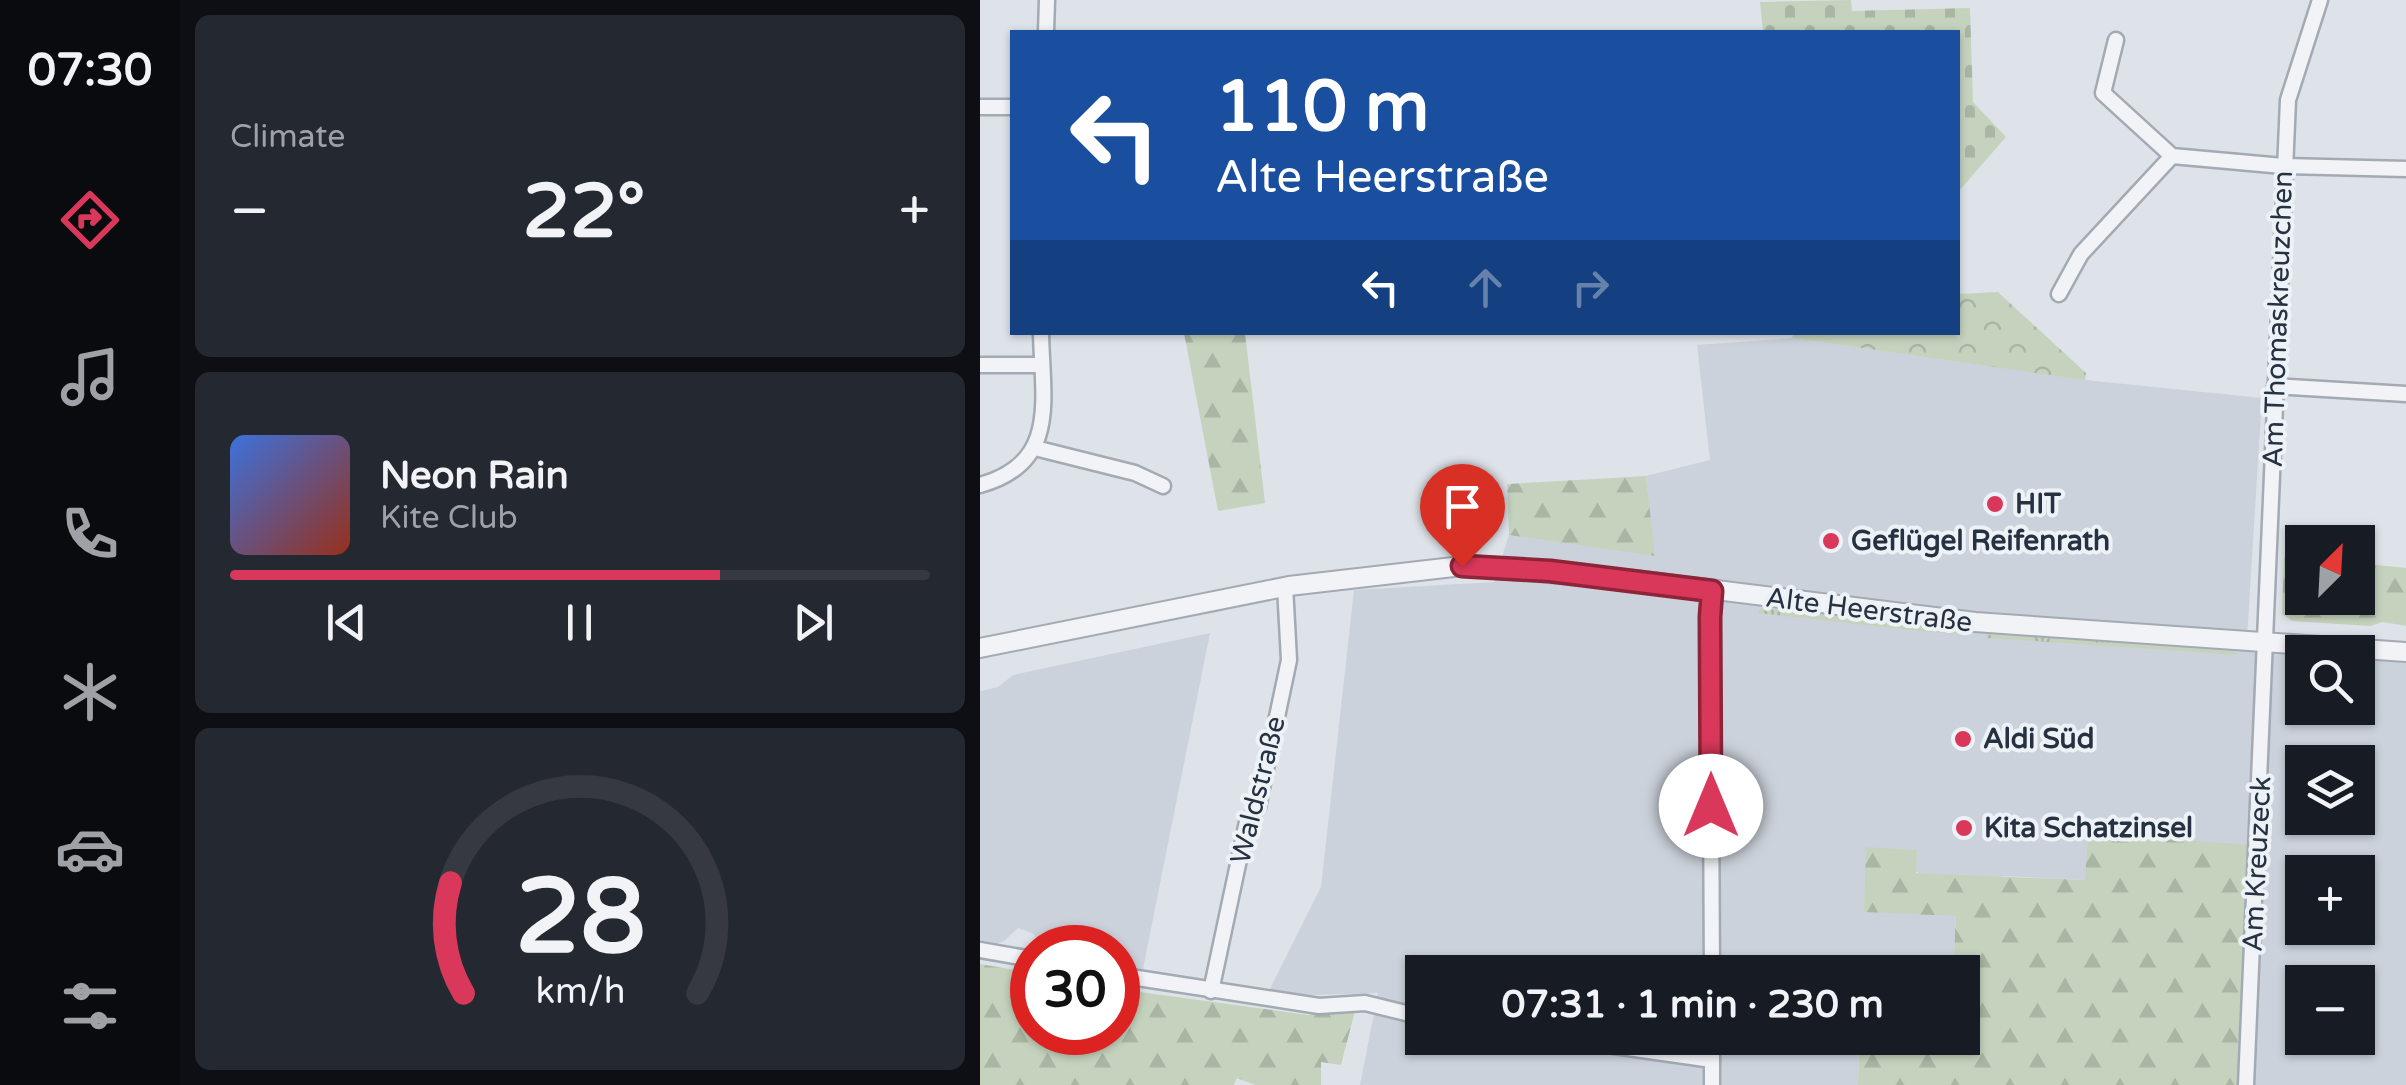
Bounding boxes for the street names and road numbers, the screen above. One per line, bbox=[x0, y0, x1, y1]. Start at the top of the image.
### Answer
street label: Am Thomaskreuzchen bbox=[2256, 170, 2300, 468]
street label: Alte Heerstraße bbox=[1764, 580, 1974, 640]
street label: Waldstraße bbox=[1223, 713, 1293, 867]
street label: Am Kreuzeck bbox=[2235, 775, 2279, 953]

